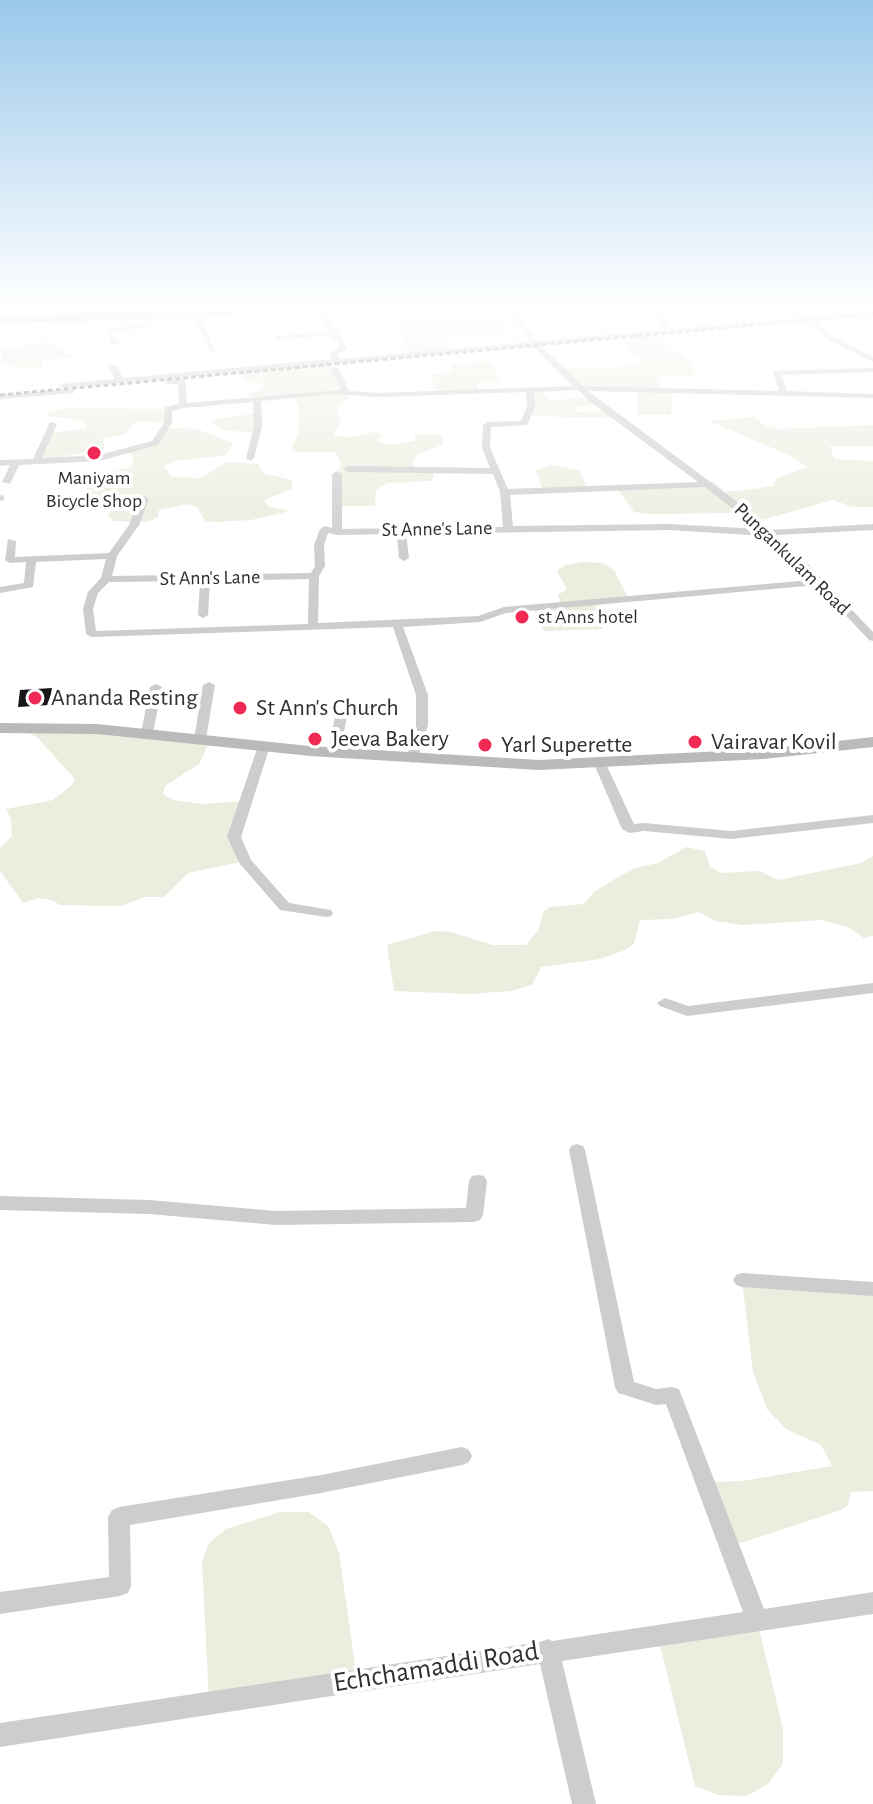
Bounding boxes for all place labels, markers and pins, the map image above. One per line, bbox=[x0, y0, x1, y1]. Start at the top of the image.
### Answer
marker: Maniyam Bicycle Shop bbox=[85, 444, 103, 462]
place label: Maniyam Bicycle Shop bbox=[46, 466, 142, 513]
place label: st Anns hotel bbox=[538, 605, 638, 629]
marker: st Anns hotel bbox=[513, 608, 531, 626]
place label: Ananda Resting bbox=[51, 684, 198, 712]
marker: Ananda Resting bbox=[26, 689, 44, 707]
place label: St Ann's Church bbox=[256, 694, 399, 722]
marker: St Ann's Church bbox=[231, 699, 249, 717]
place label: Jeeva Bakery bbox=[331, 725, 449, 753]
place label: Vairavar Kovil bbox=[711, 728, 837, 756]
marker: Jeeva Bakery bbox=[306, 730, 324, 748]
place label: Yarl Superette bbox=[501, 731, 632, 759]
marker: Vairavar Kovil bbox=[686, 733, 704, 751]
marker: Yarl Superette bbox=[476, 736, 494, 754]

